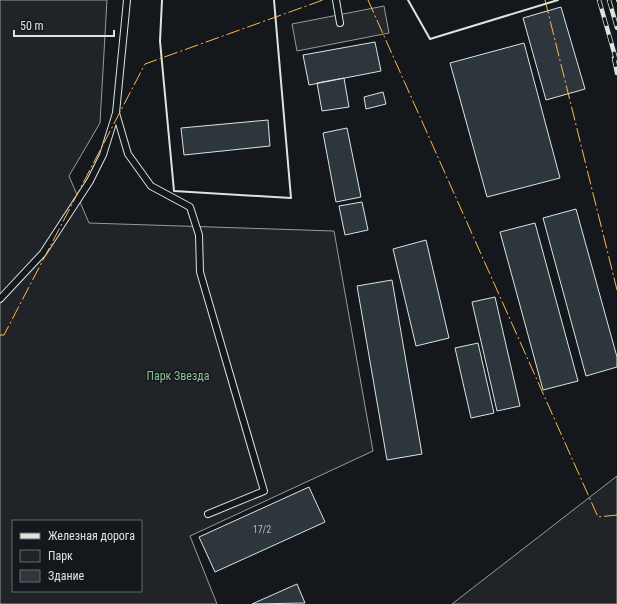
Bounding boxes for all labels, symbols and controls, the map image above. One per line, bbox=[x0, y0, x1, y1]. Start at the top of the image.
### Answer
scale bar bbox=[14, 12, 114, 38]
text: 50 m bbox=[20, 19, 44, 33]
park label: Парк Звезда bbox=[146, 369, 210, 383]
legend bbox=[12, 520, 142, 592]
house number: 17/2 bbox=[253, 524, 271, 535]
text: Железная дорога bbox=[48, 529, 135, 543]
text: Парк bbox=[48, 549, 73, 563]
text: Здание bbox=[48, 569, 85, 583]

